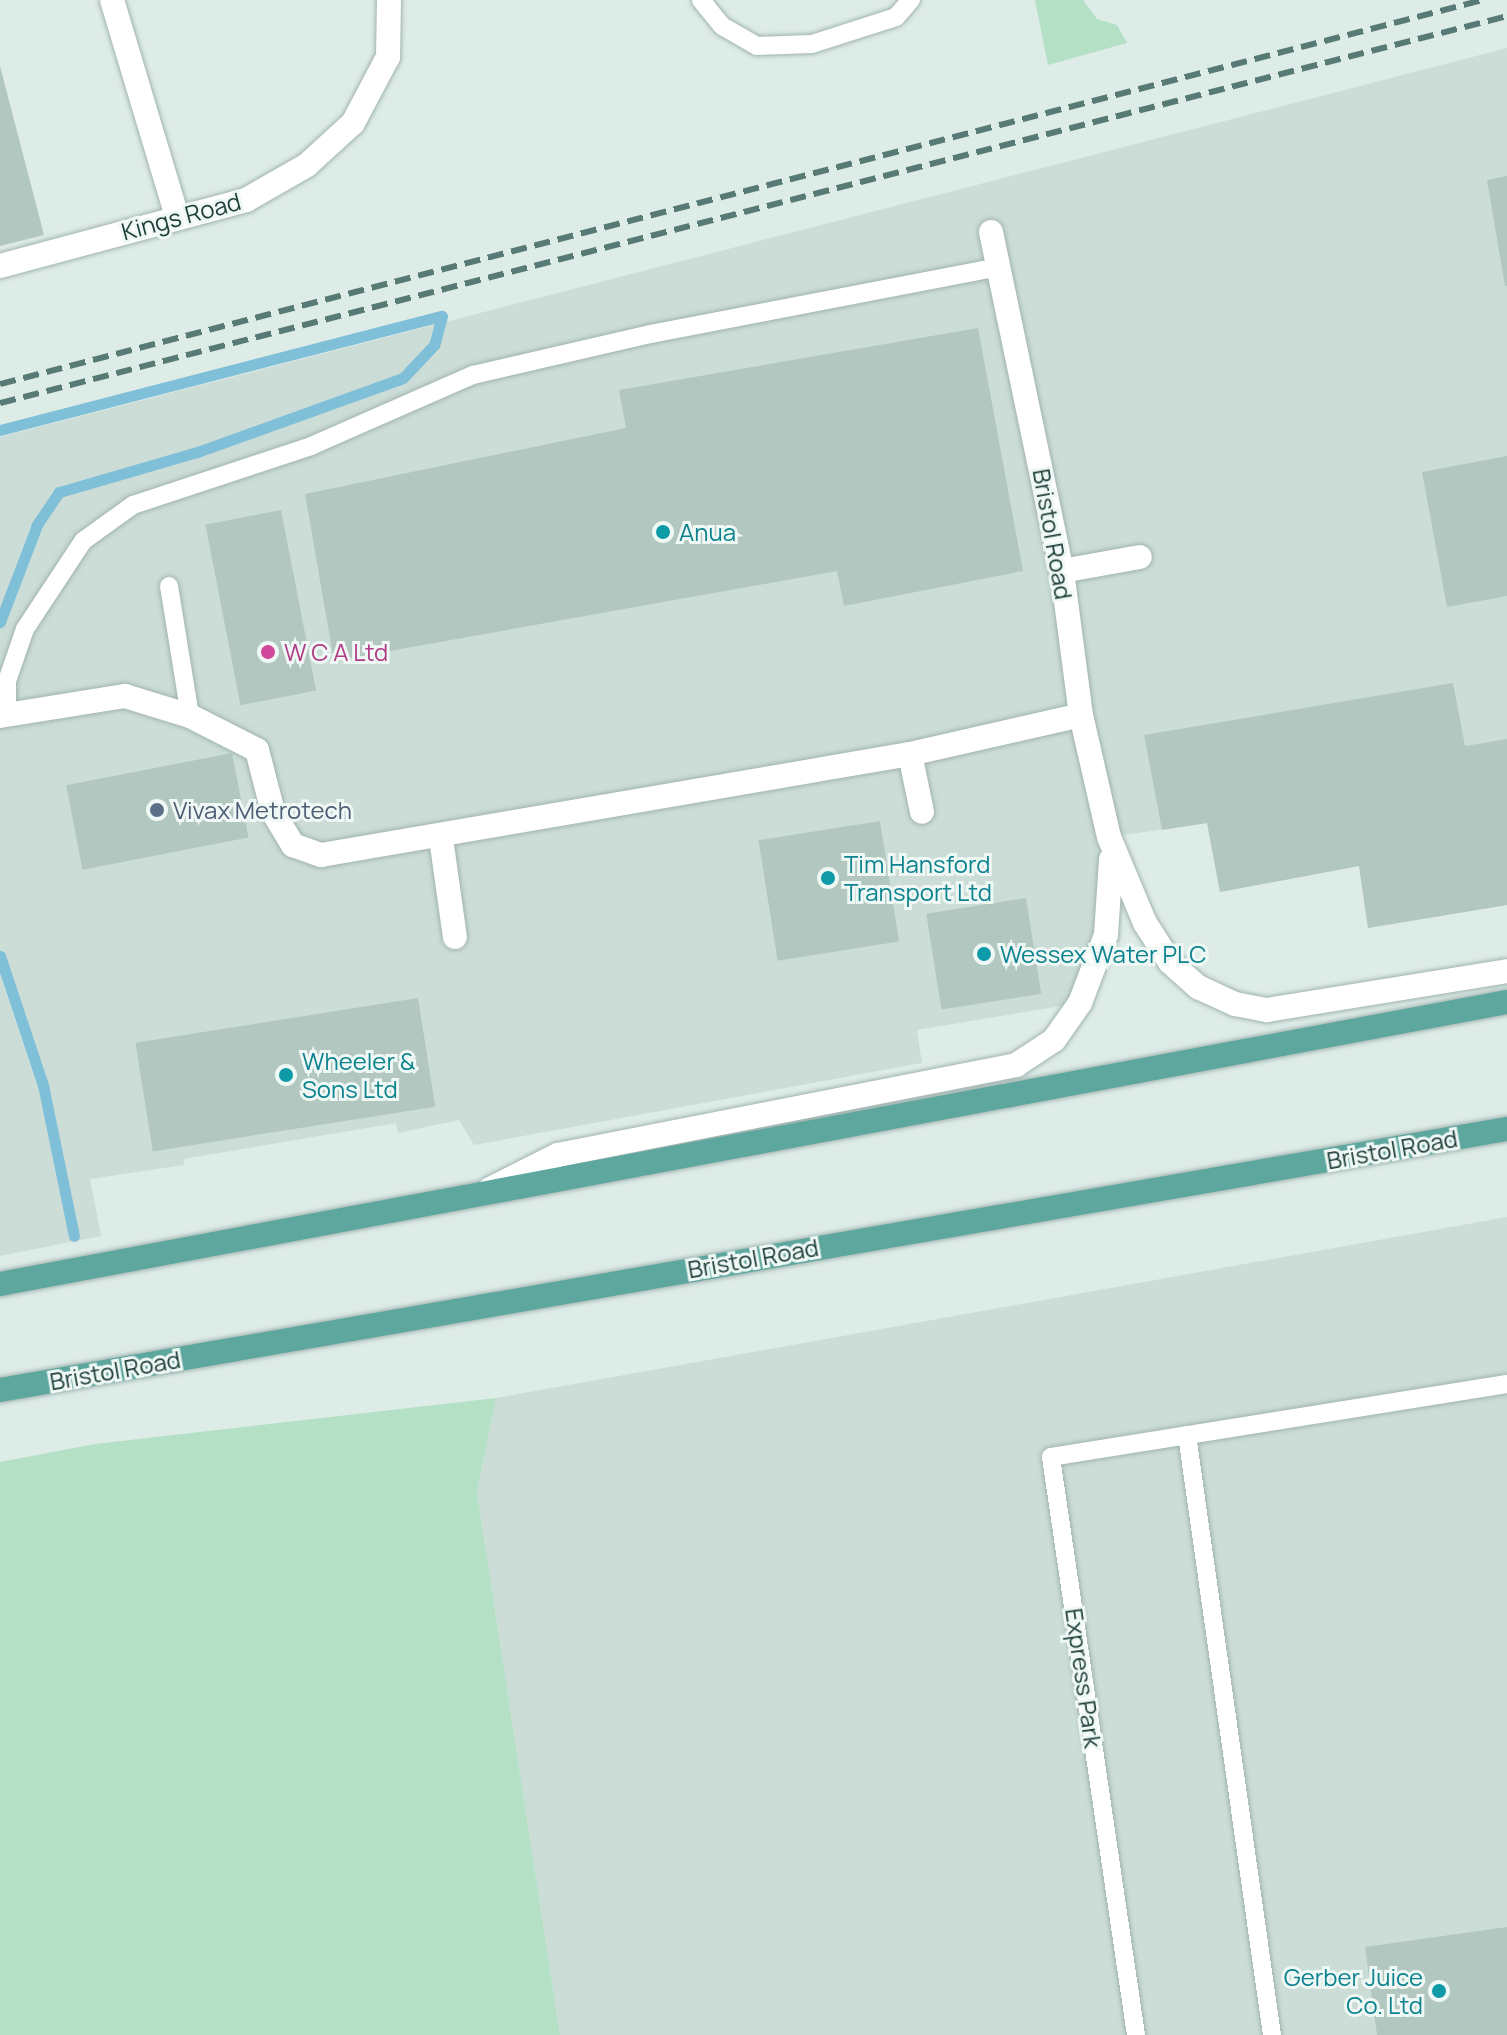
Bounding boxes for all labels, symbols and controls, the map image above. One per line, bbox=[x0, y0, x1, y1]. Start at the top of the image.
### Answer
street label: Kings Road bbox=[118, 186, 244, 246]
street label: Bristol Road bbox=[1027, 466, 1079, 602]
place label: Anua bbox=[679, 518, 736, 546]
marker: Anua bbox=[654, 523, 672, 541]
place label: W C A Ltd bbox=[284, 638, 388, 666]
marker: W C A Ltd bbox=[259, 643, 277, 661]
place label: Vivax Metrotech bbox=[173, 796, 352, 824]
marker: Vivax Metrotech bbox=[148, 801, 166, 819]
place label: Tim Hansford Transport Ltd bbox=[844, 850, 992, 906]
marker: Tim Hansford Transport Ltd bbox=[819, 869, 837, 887]
place label: Wessex Water PLC bbox=[1000, 940, 1206, 968]
marker: Wessex Water PLC bbox=[975, 945, 993, 963]
place label: Wheeler & Sons Ltd bbox=[302, 1047, 415, 1103]
marker: Wheeler & Sons Ltd bbox=[277, 1066, 295, 1084]
street label: Bristol Road bbox=[1324, 1123, 1460, 1175]
street label: Bristol Road bbox=[685, 1232, 821, 1284]
street label: Bristol Road bbox=[47, 1344, 183, 1396]
street label: Express Park bbox=[1060, 1606, 1108, 1750]
place label: Gerber Juice Co. Ltd bbox=[1284, 1963, 1423, 2019]
marker: Gerber Juice Co. Ltd bbox=[1430, 1982, 1448, 2000]

